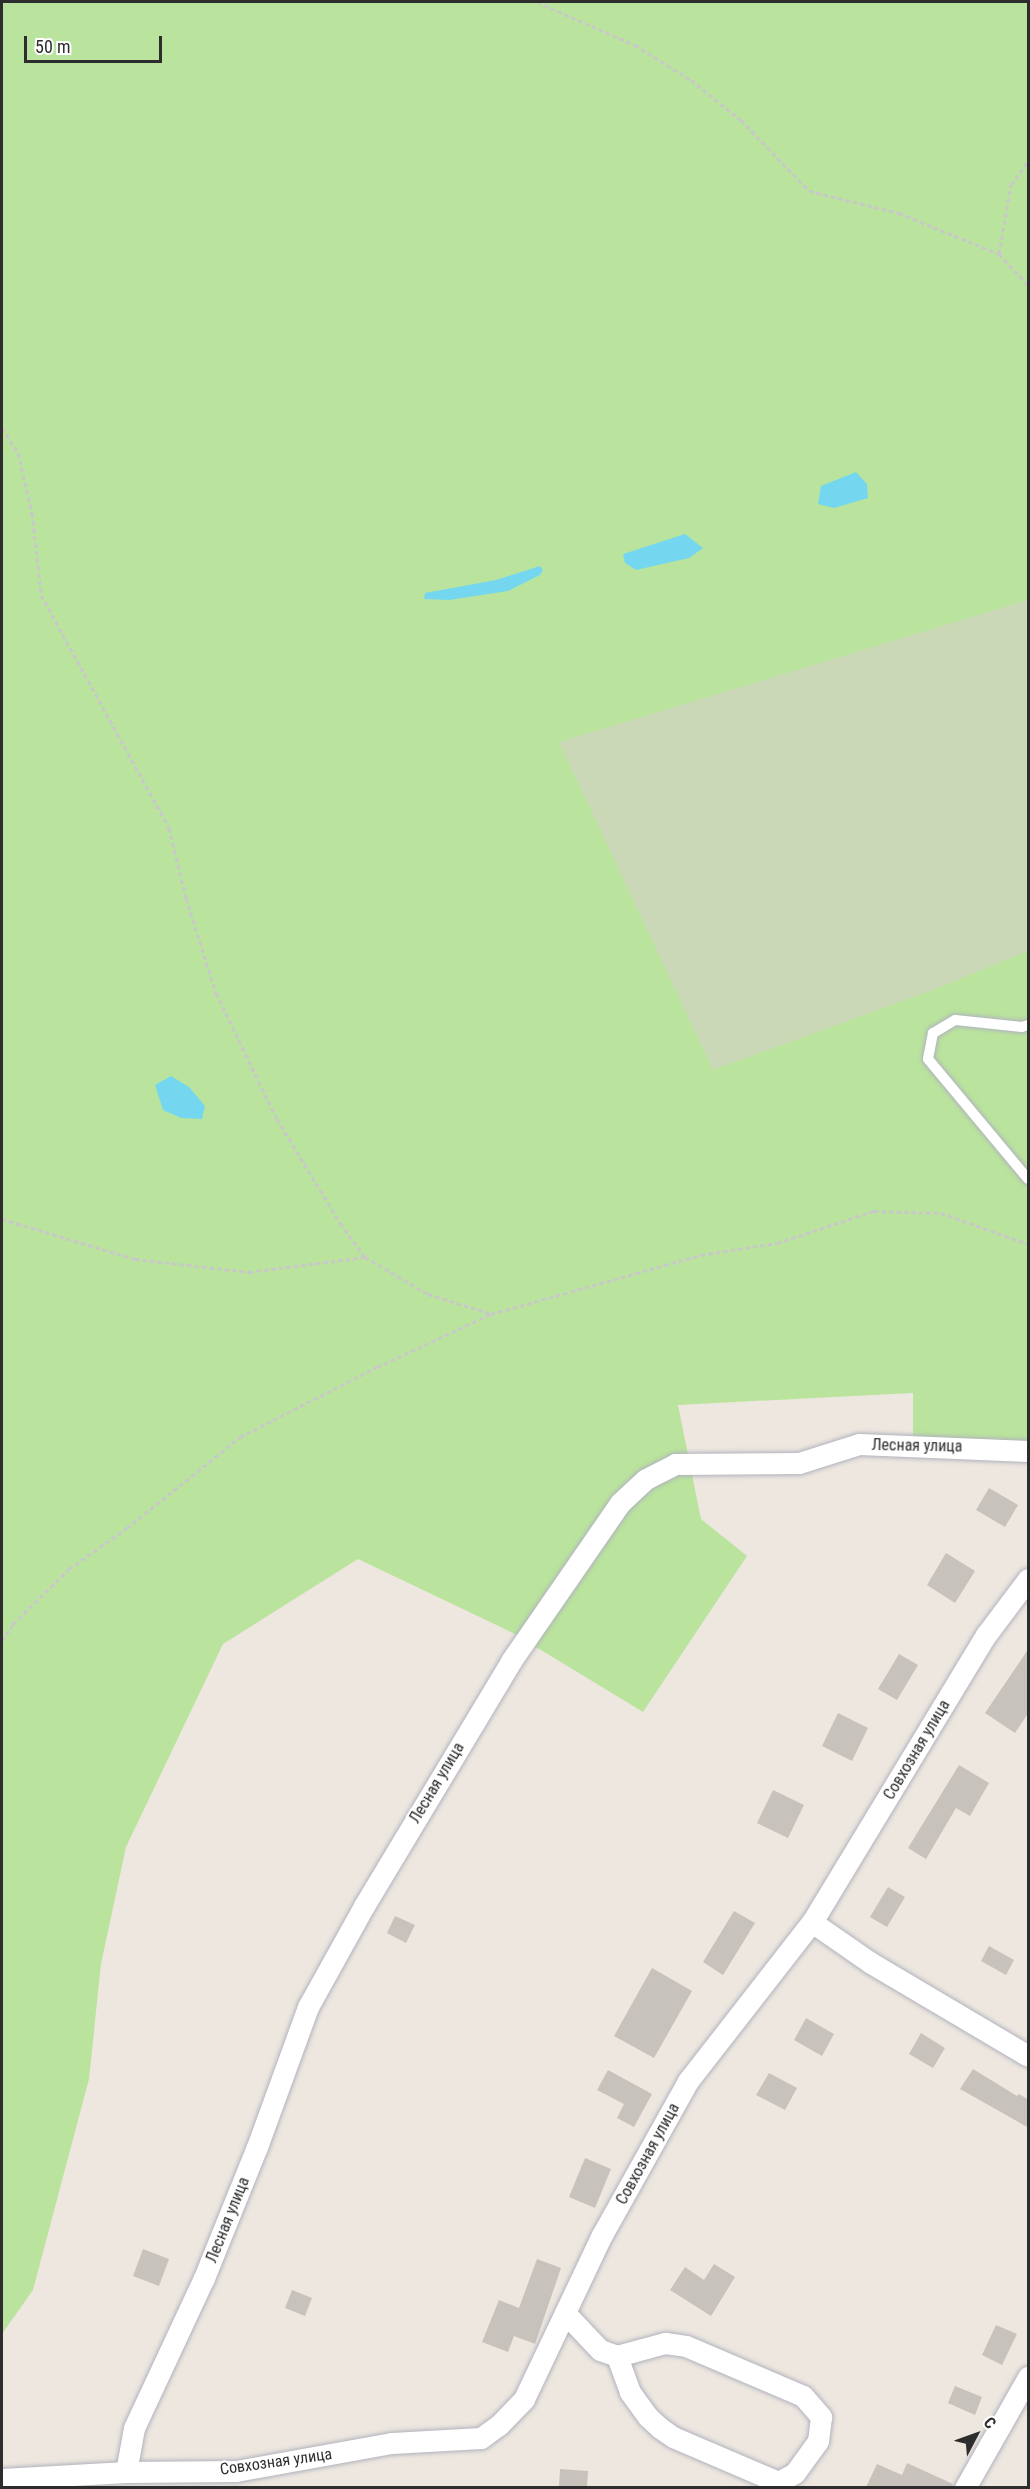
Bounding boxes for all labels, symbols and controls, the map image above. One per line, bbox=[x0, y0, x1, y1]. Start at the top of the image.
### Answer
scale bar bbox=[27, 24, 165, 62]
text: 50 m bbox=[35, 36, 70, 57]
street label: Лесная улица bbox=[872, 1436, 962, 1456]
street label: Совхозная улица bbox=[880, 1697, 954, 1803]
street label: Лесная улица bbox=[405, 1739, 469, 1827]
street label: Совхозная улица bbox=[612, 2100, 684, 2208]
street label: Лесная улица bbox=[202, 2174, 254, 2266]
north arrow bbox=[946, 2405, 1006, 2465]
text: С bbox=[980, 2413, 1000, 2433]
street label: Совхозная улица bbox=[219, 2445, 333, 2479]

